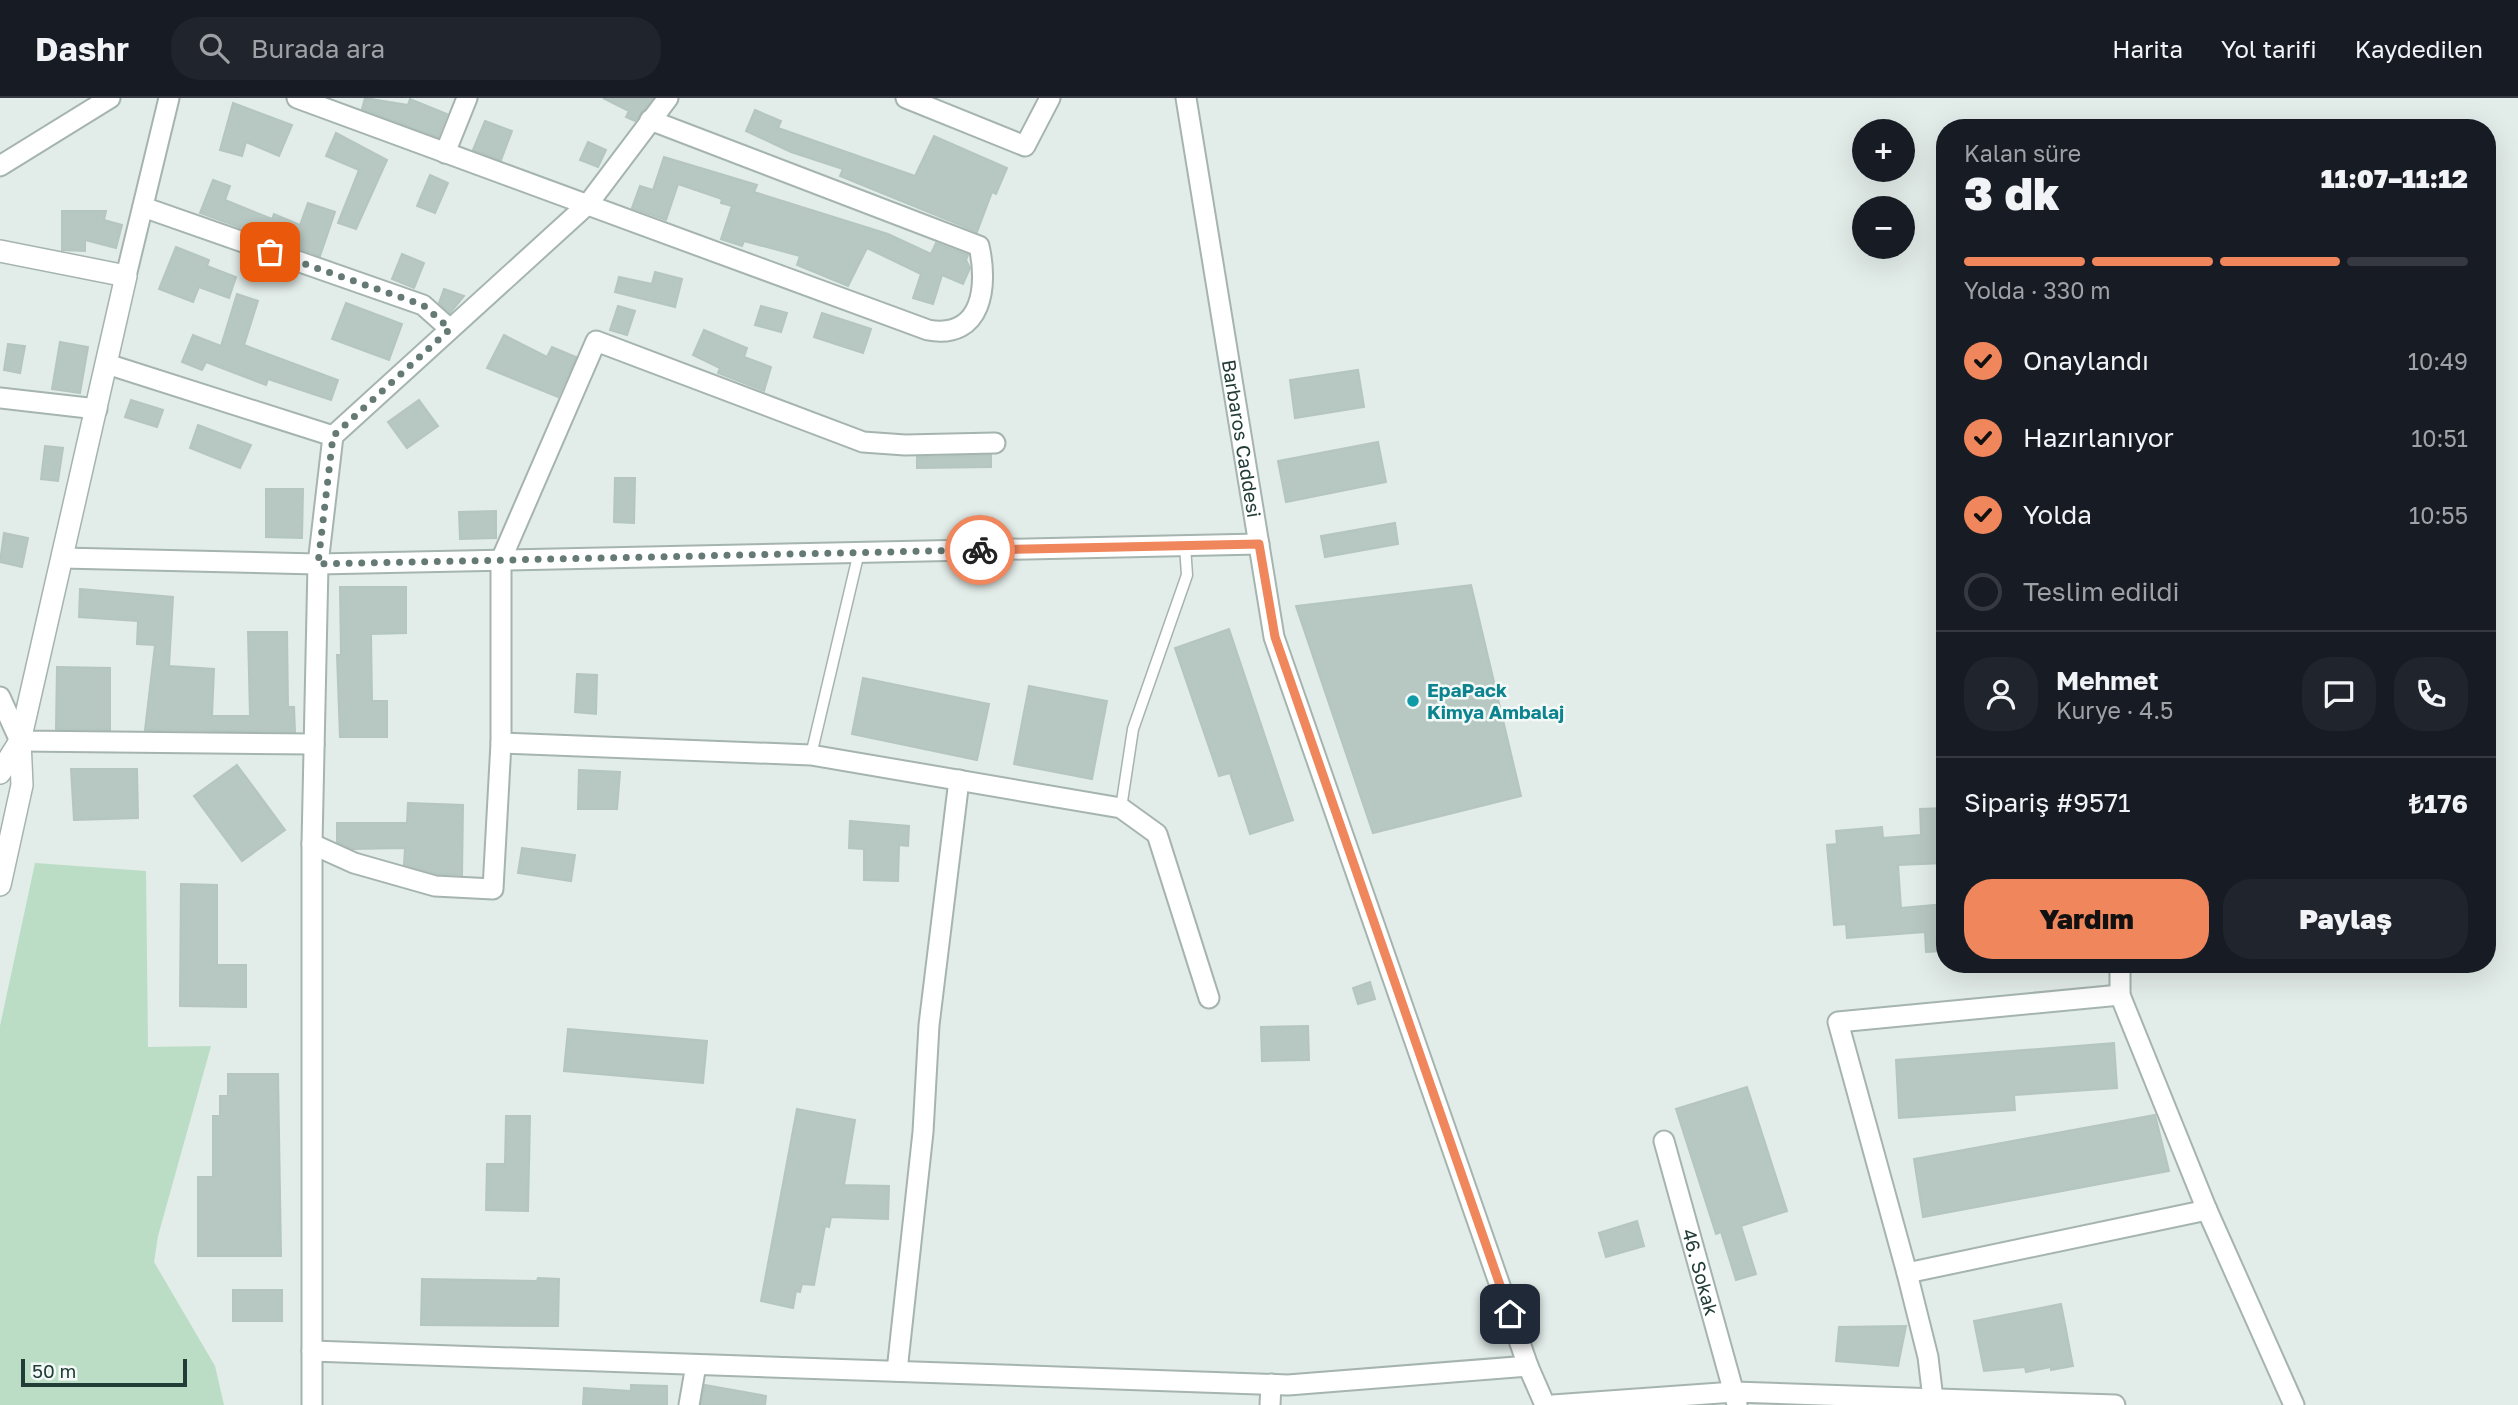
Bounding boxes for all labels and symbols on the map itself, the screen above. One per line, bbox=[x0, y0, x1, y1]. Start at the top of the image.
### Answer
pin bbox=[240, 222, 300, 282]
street label: Barbaros Caddesi bbox=[1218, 358, 1266, 519]
courier bbox=[945, 515, 1015, 585]
place label: EpaPack Kimya Ambalaj bbox=[1427, 678, 1564, 723]
marker: EpaPack Kimya Ambalaj bbox=[1405, 693, 1421, 709]
street label: 46. Sokak bbox=[1678, 1226, 1724, 1318]
pin bbox=[1480, 1284, 1540, 1344]
scale bar bbox=[21, 1356, 187, 1388]

